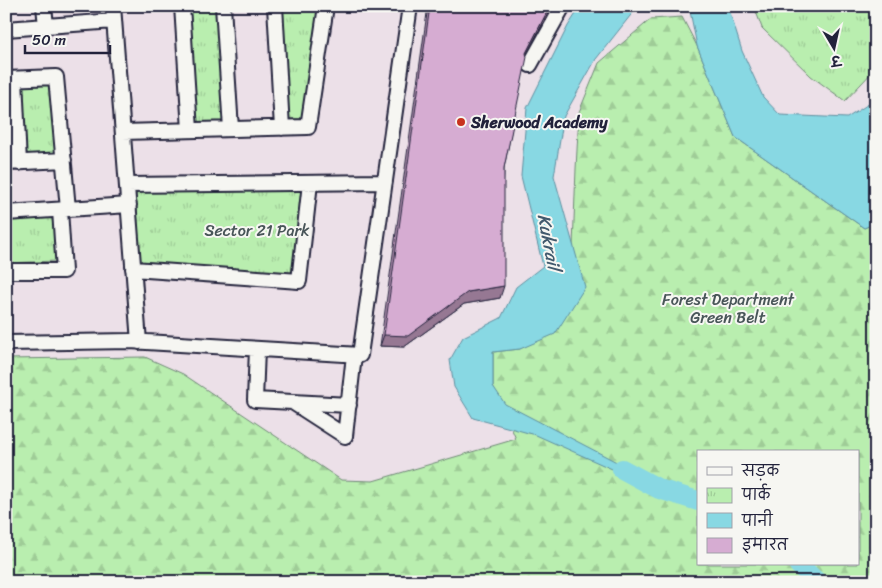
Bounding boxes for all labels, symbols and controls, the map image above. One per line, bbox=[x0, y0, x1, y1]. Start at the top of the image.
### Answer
scale bar bbox=[25, 22, 110, 54]
north arrow bbox=[810, 22, 860, 72]
text: 50 m bbox=[32, 27, 67, 53]
text: उ bbox=[828, 47, 844, 74]
place label: Sherwood Academy bbox=[470, 108, 608, 137]
marker: Sherwood Academy bbox=[455, 116, 467, 128]
water label: Kukrail bbox=[528, 211, 571, 277]
park label: Sector 21 Park bbox=[204, 216, 310, 245]
park label: Forest Department Green Belt bbox=[662, 285, 795, 332]
legend bbox=[697, 450, 860, 566]
text: सड़क bbox=[741, 458, 780, 484]
text: पार्क bbox=[741, 482, 772, 508]
text: पानी bbox=[741, 508, 774, 534]
text: इमारत bbox=[742, 532, 789, 558]

